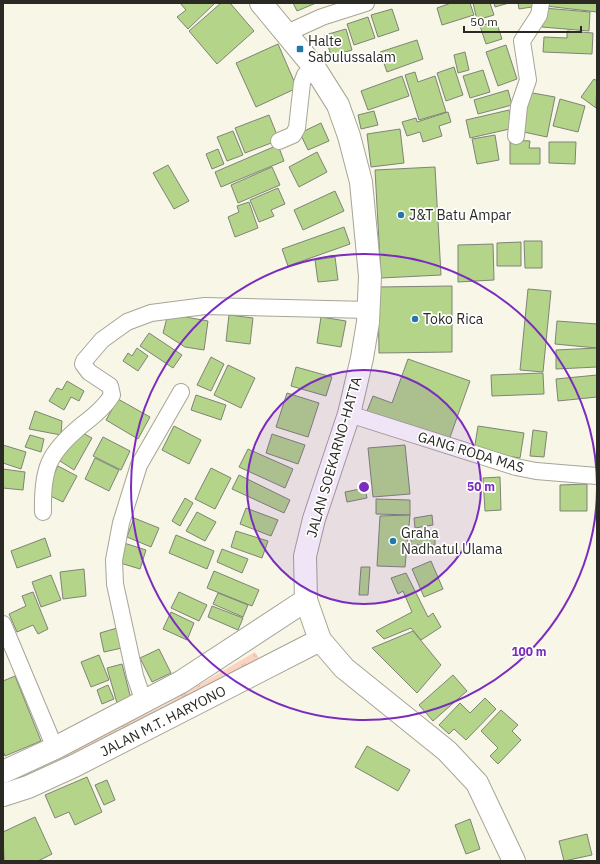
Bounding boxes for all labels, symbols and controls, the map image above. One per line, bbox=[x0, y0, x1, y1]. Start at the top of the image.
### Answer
scale bar bbox=[464, 8, 581, 34]
text: 50 m bbox=[470, 14, 498, 29]
place label: Halte Sabulussalam bbox=[308, 32, 396, 66]
marker: Halte Sabulussalam bbox=[295, 44, 305, 54]
place label: J&T Batu Ampar bbox=[409, 206, 511, 224]
marker: J&T Batu Ampar bbox=[396, 210, 406, 220]
place label: Toko Rica bbox=[423, 310, 484, 328]
marker: Toko Rica bbox=[410, 314, 420, 324]
street label: JALAN SOEKARNO-HATTA bbox=[302, 374, 366, 539]
street label: GANG RODA MAS bbox=[416, 427, 526, 477]
text: 50 m bbox=[467, 479, 495, 494]
centre of rings bbox=[357, 480, 371, 494]
place label: Graha Nadhatul Ulama bbox=[401, 524, 503, 558]
marker: Graha Nadhatul Ulama bbox=[388, 536, 398, 546]
text: 100 m bbox=[511, 644, 547, 659]
street label: JALAN M.T. HARYONO bbox=[97, 682, 229, 760]

